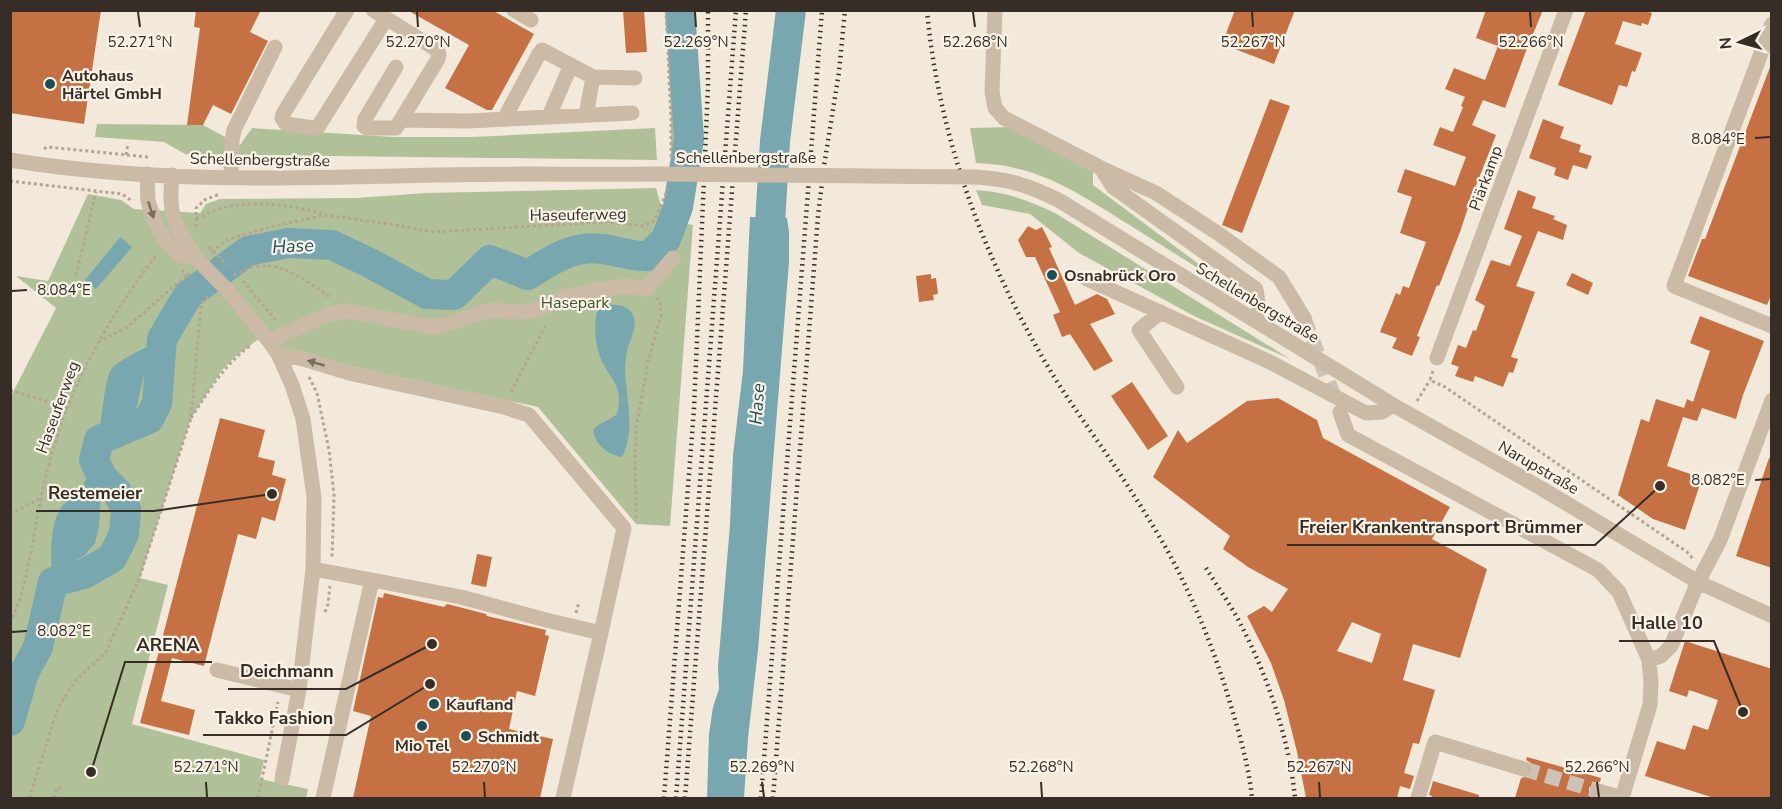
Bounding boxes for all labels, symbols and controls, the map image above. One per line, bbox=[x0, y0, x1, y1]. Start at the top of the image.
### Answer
north arrow bbox=[1710, 12, 1770, 72]
text: 52.271°N bbox=[107, 32, 173, 52]
text: 52.270°N bbox=[385, 32, 451, 52]
text: 52.269°N bbox=[663, 32, 729, 52]
text: 52.268°N bbox=[942, 32, 1008, 52]
text: 52.267°N bbox=[1220, 32, 1286, 52]
text: 52.266°N bbox=[1498, 32, 1564, 52]
text: N bbox=[1715, 36, 1738, 50]
place label: Autohaus Härtel GmbH bbox=[62, 65, 162, 105]
marker: Autohaus Härtel GmbH bbox=[43, 77, 57, 91]
text: 8.084°E bbox=[1691, 129, 1745, 149]
street label: Piärkamp bbox=[1464, 143, 1508, 214]
street label: Schellenbergstraße bbox=[676, 147, 816, 169]
street label: Schellenbergstraße bbox=[190, 148, 330, 172]
one-way arrow bbox=[147, 201, 157, 219]
street label: Haseuferweg bbox=[529, 203, 627, 227]
water label: Hase bbox=[272, 233, 315, 259]
street label: Schellenbergstraße bbox=[1192, 257, 1323, 348]
place label: Osnabrück Oro bbox=[1064, 265, 1176, 287]
marker: Osnabrück Oro bbox=[1045, 268, 1059, 282]
text: 8.084°E bbox=[37, 280, 91, 300]
park label: Hasepark bbox=[541, 292, 610, 314]
street label: Haseuferweg bbox=[31, 358, 85, 457]
one-way arrow bbox=[307, 358, 325, 367]
water label: Hase bbox=[744, 382, 770, 426]
street label: Narupstraße bbox=[1494, 436, 1583, 500]
text: 8.082°E bbox=[1691, 470, 1745, 490]
callout: Restemeier bbox=[36, 475, 154, 511]
text: Restemeier bbox=[48, 481, 142, 505]
callout: Freier Krankentransport Brümmer bbox=[1287, 509, 1595, 545]
text: Freier Krankentransport Brümmer bbox=[1299, 515, 1583, 539]
callout: Halle 10 bbox=[1619, 605, 1714, 641]
text: Halle 10 bbox=[1631, 611, 1703, 635]
text: 8.082°E bbox=[37, 621, 91, 641]
callout: ARENA bbox=[125, 626, 212, 662]
text: ARENA bbox=[136, 633, 200, 657]
callout: Deichmann bbox=[228, 653, 346, 689]
text: Deichmann bbox=[240, 659, 334, 683]
place label: Kaufland bbox=[446, 694, 513, 716]
marker: Kaufland bbox=[427, 697, 441, 711]
callout: Takko Fashion bbox=[203, 699, 346, 735]
text: Takko Fashion bbox=[215, 706, 333, 730]
marker: Mio Tel bbox=[415, 719, 429, 733]
place label: Schmidt bbox=[478, 726, 540, 748]
marker: Schmidt bbox=[459, 729, 473, 743]
place label: Mio Tel bbox=[395, 735, 449, 757]
text: 52.271°N bbox=[173, 757, 239, 777]
text: 52.270°N bbox=[451, 757, 517, 777]
text: 52.269°N bbox=[729, 757, 795, 777]
text: 52.268°N bbox=[1008, 757, 1074, 777]
text: 52.267°N bbox=[1286, 757, 1352, 777]
text: 52.266°N bbox=[1564, 757, 1630, 777]

